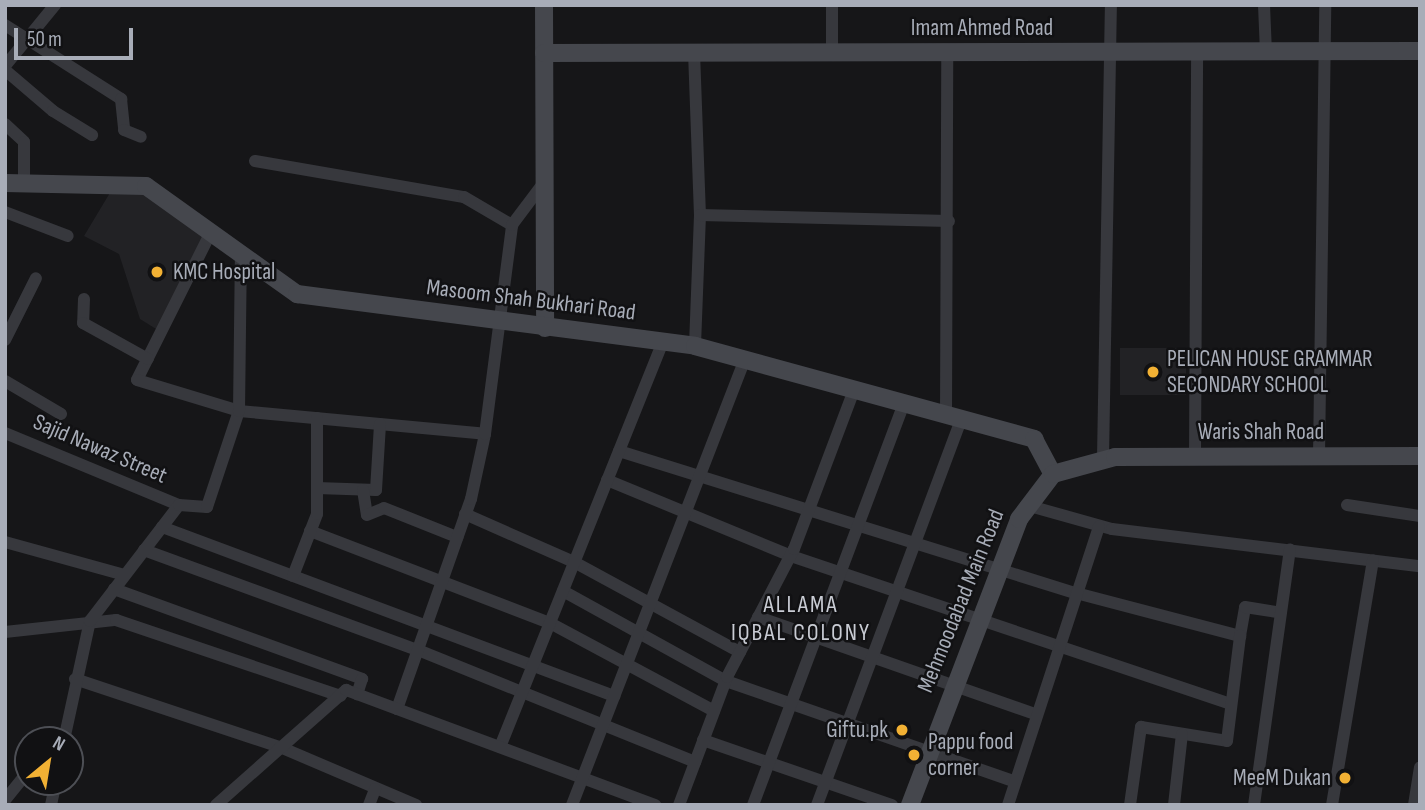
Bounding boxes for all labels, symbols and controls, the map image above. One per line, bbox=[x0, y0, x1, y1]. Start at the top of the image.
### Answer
scale bar bbox=[18, 14, 136, 58]
street label: Imam Ahmed Road bbox=[911, 14, 1053, 42]
text: 50 m bbox=[27, 27, 62, 52]
place label: KMC Hospital bbox=[173, 258, 275, 286]
marker: KMC Hospital bbox=[147, 262, 167, 282]
street label: Masoom Shah Bukhari Road bbox=[425, 273, 637, 327]
place label: PELICAN HOUSE GRAMMAR SECONDARY SCHOOL bbox=[1167, 345, 1373, 399]
marker: PELICAN HOUSE GRAMMAR SECONDARY SCHOOL bbox=[1145, 364, 1161, 380]
street label: Sajid Nawaz Street bbox=[29, 408, 171, 490]
street label: Waris Shah Road bbox=[1198, 418, 1324, 446]
street label: Mehmoodabad Main Road bbox=[912, 505, 1010, 697]
district label: ALLAMA IQBAL COLONY bbox=[732, 591, 870, 647]
place label: Giftu.pk bbox=[826, 716, 888, 744]
marker: Giftu.pk bbox=[894, 722, 910, 738]
north arrow bbox=[14, 726, 84, 796]
place label: Pappu food corner bbox=[928, 728, 1013, 782]
text: N bbox=[49, 732, 69, 757]
marker: Pappu food corner bbox=[906, 747, 922, 763]
place label: MeeM Dukan bbox=[1233, 764, 1331, 792]
marker: MeeM Dukan bbox=[1337, 770, 1353, 786]

